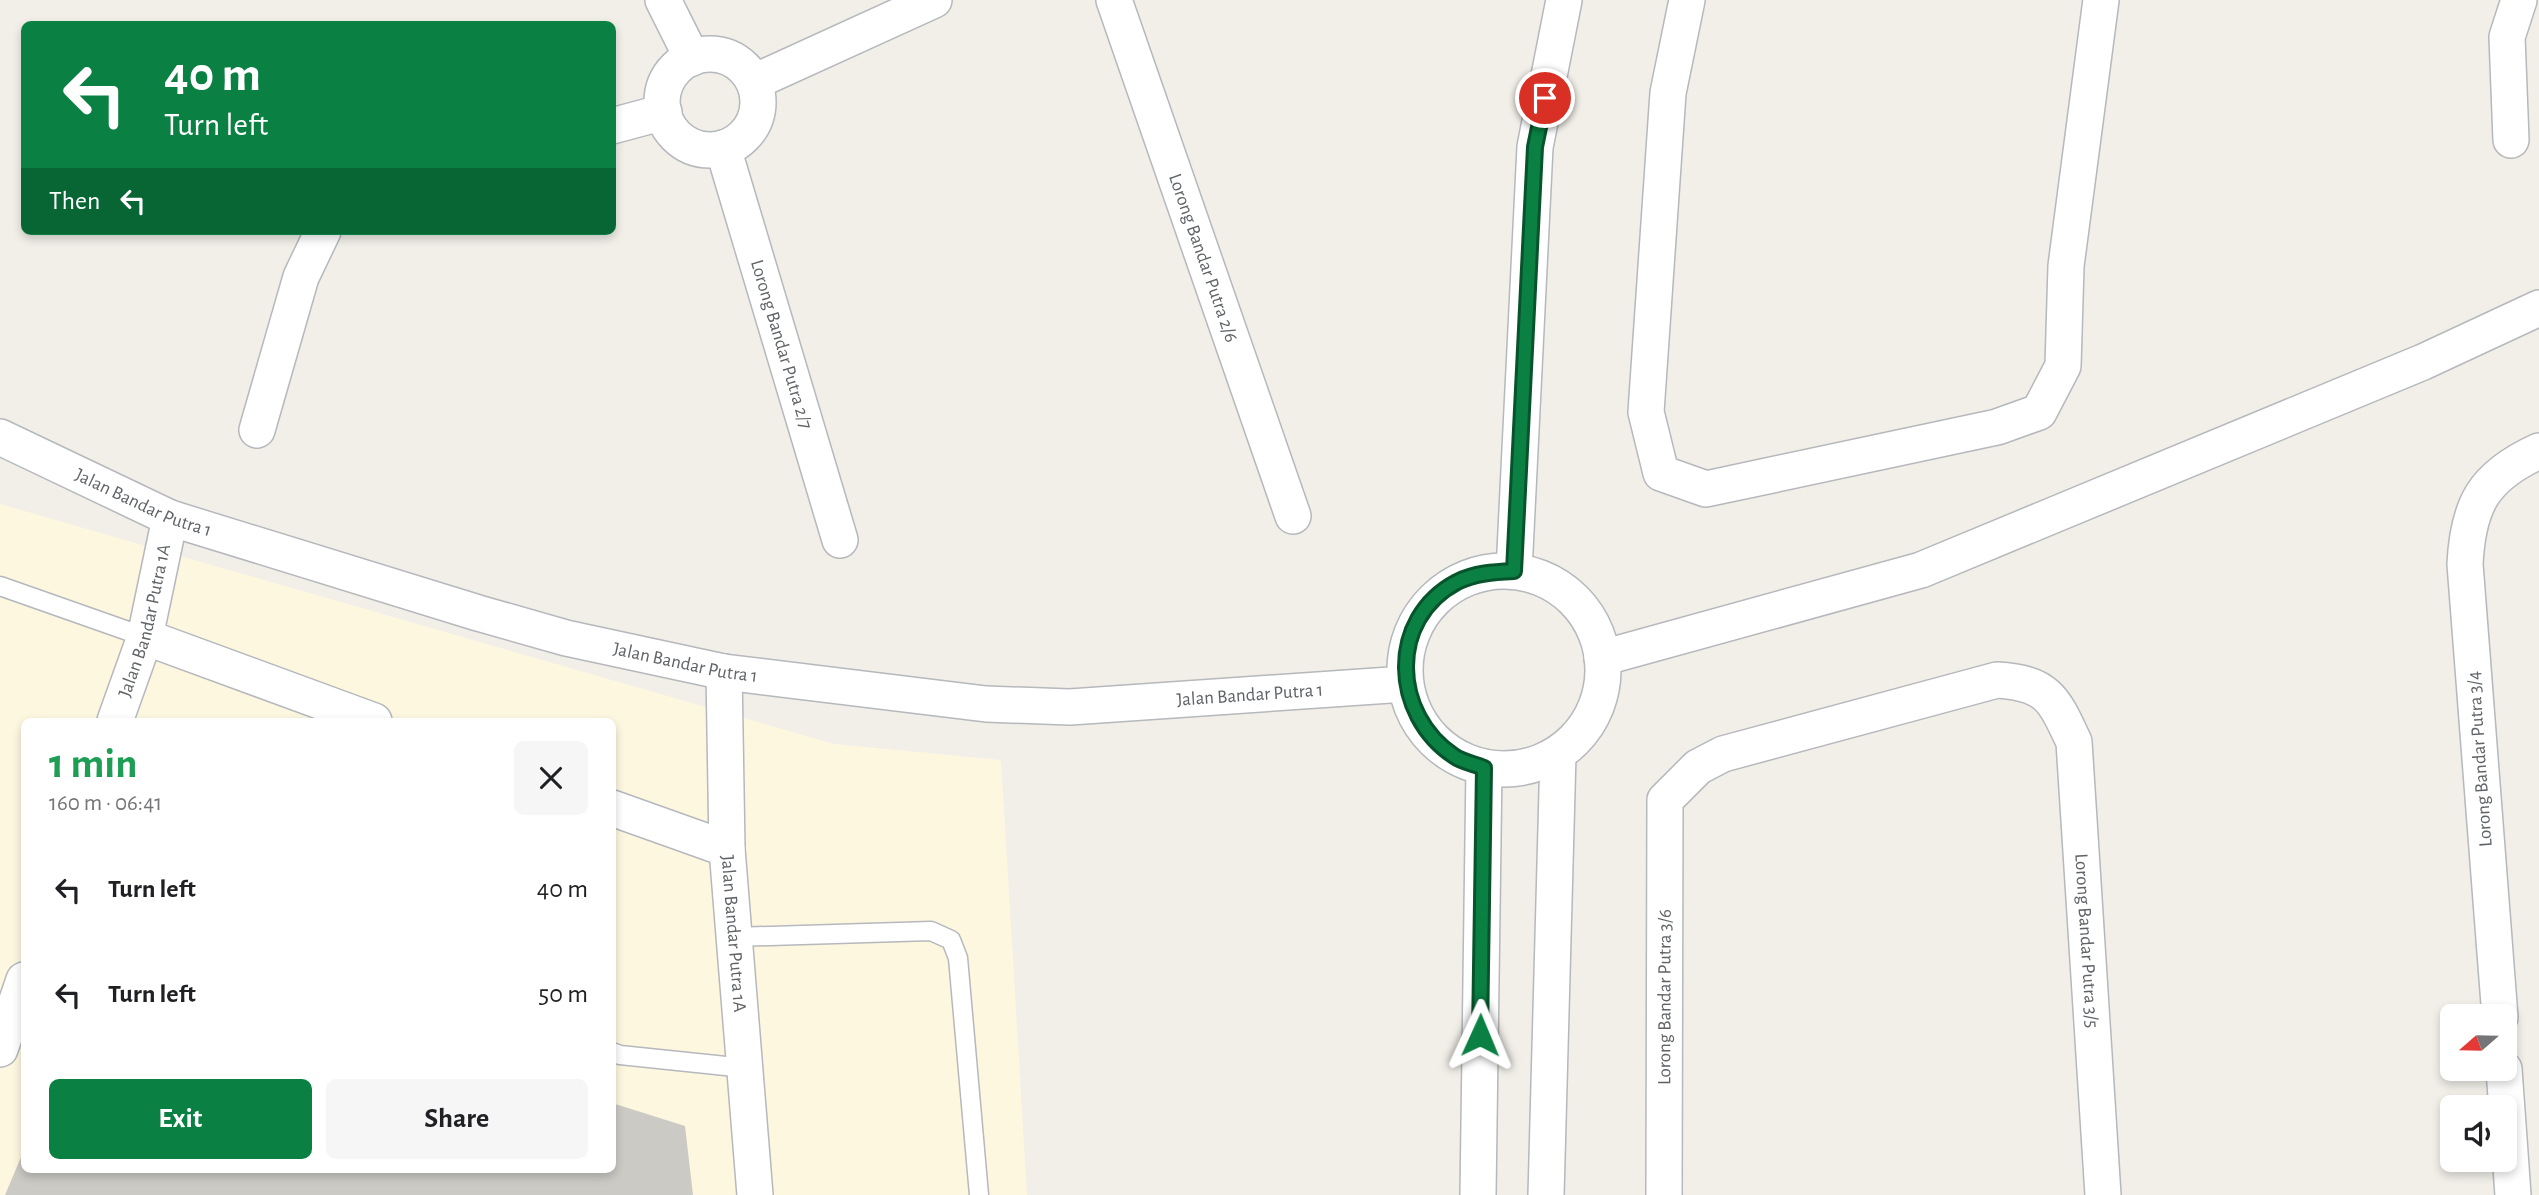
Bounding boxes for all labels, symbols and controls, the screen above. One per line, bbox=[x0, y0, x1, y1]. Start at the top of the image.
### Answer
icon: left bbox=[49, 49, 140, 140]
text: 40 m bbox=[164, 51, 261, 100]
pin bbox=[1515, 68, 1575, 128]
icon: arrive bbox=[1526, 79, 1564, 117]
text: Turn left bbox=[164, 109, 268, 141]
street label: Lorong Bandar Putra 2/6 bbox=[1166, 171, 1241, 345]
icon: left bbox=[114, 182, 152, 220]
text: Then bbox=[49, 188, 100, 214]
street label: Lorong Bandar Putra 2/7 bbox=[747, 257, 816, 431]
street label: Jalan Bandar Putra 1 bbox=[72, 465, 214, 540]
street label: Jalan Bandar Putra 1A bbox=[115, 542, 174, 700]
street label: Jalan Bandar Putra 1 bbox=[611, 639, 759, 686]
street label: Lorong Bandar Putra 3/4 bbox=[2464, 670, 2496, 848]
street label: Jalan Bandar Putra 1 bbox=[1176, 680, 1324, 709]
button: close bbox=[514, 741, 588, 815]
text: 1 min bbox=[49, 743, 138, 785]
text: 160 m · 06:41 bbox=[49, 792, 162, 815]
street label: Lorong Bandar Putra 3/5 bbox=[2072, 853, 2102, 1029]
street label: Jalan Bandar Putra 1A bbox=[718, 854, 750, 1013]
icon: left bbox=[49, 871, 87, 909]
text: Turn left bbox=[108, 876, 196, 902]
text: 40 m bbox=[537, 876, 588, 902]
street label: Lorong Bandar Putra 3/6 bbox=[1655, 909, 1674, 1085]
icon: left bbox=[49, 976, 87, 1014]
text: Turn left bbox=[108, 981, 196, 1007]
text: 50 m bbox=[538, 981, 588, 1007]
position arrow bbox=[1443, 998, 1517, 1072]
north arrow bbox=[2440, 1004, 2516, 1082]
map controls bbox=[2440, 1004, 2517, 1172]
button: Exit bbox=[49, 1079, 312, 1159]
button: Share bbox=[326, 1079, 588, 1159]
button: sound bbox=[2440, 1095, 2517, 1172]

